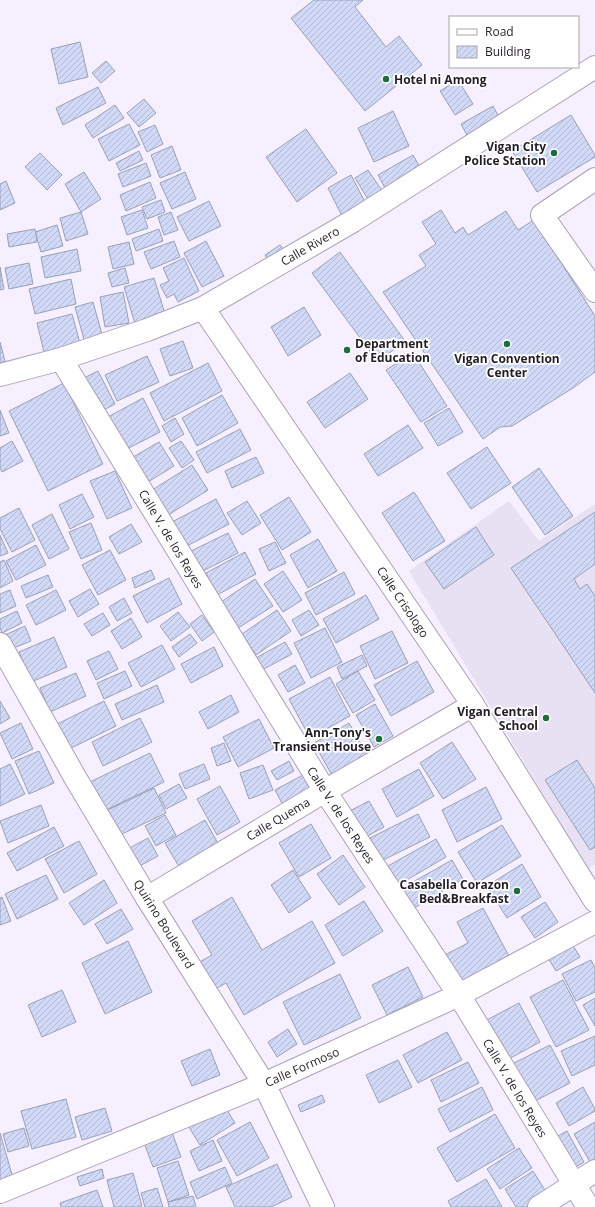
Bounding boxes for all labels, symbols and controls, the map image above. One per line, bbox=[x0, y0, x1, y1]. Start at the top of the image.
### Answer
legend bbox=[449, 16, 579, 68]
text: Road bbox=[485, 23, 514, 40]
text: Building bbox=[485, 43, 531, 60]
place label: Hotel ni Among bbox=[394, 71, 487, 88]
marker: Hotel ni Among bbox=[381, 74, 391, 84]
place label: Vigan City Police Station bbox=[464, 138, 546, 169]
marker: Vigan City Police Station bbox=[549, 148, 559, 158]
street label: Calle Rivero bbox=[277, 222, 343, 270]
place label: Department of Education bbox=[355, 335, 430, 366]
marker: Vigan Convention Center bbox=[502, 339, 512, 349]
marker: Department of Education bbox=[342, 345, 352, 355]
place label: Vigan Convention Center bbox=[454, 350, 560, 381]
street label: Calle V. de los Reyes bbox=[135, 486, 207, 592]
street label: Calle Crisologo bbox=[373, 563, 433, 641]
place label: Vigan Central School bbox=[457, 703, 538, 734]
marker: Vigan Central School bbox=[541, 713, 551, 723]
place label: Ann-Tony's Transient House bbox=[273, 724, 371, 755]
marker: Ann-Tony's Transient House bbox=[374, 734, 384, 744]
street label: Calle V. de los Reyes bbox=[303, 763, 379, 867]
street label: Calle Quema bbox=[243, 793, 313, 845]
street label: Quirino Boulevard bbox=[130, 876, 198, 972]
place label: Casabella Corazon Bed&Breakfast bbox=[400, 876, 509, 907]
marker: Casabella Corazon Bed&Breakfast bbox=[512, 886, 522, 896]
street label: Calle V. de los Reyes bbox=[479, 1035, 551, 1141]
street label: Calle Formoso bbox=[262, 1043, 342, 1091]

